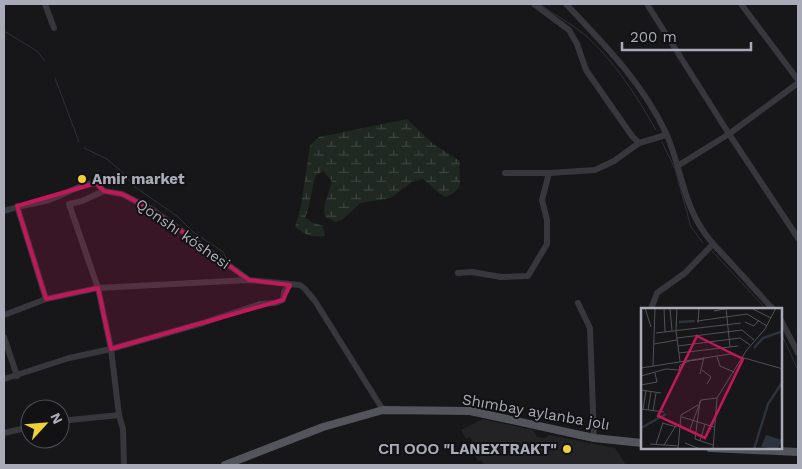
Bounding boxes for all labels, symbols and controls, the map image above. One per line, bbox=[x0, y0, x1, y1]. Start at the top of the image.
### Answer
scale bar bbox=[622, 20, 751, 52]
text: 200 m bbox=[630, 28, 677, 46]
place label: Amir market bbox=[92, 170, 185, 188]
marker: Amir market bbox=[76, 173, 88, 185]
street label: Qonshı kóshesi bbox=[132, 195, 234, 273]
inset map bbox=[641, 308, 782, 449]
street label: Shımbay aylanba jolı bbox=[461, 390, 611, 434]
north arrow bbox=[20, 399, 70, 449]
text: N bbox=[47, 410, 66, 426]
place label: СП ООО "LANEXTRAKT" bbox=[378, 440, 557, 458]
marker: СП ООО "LANEXTRAKT" bbox=[561, 443, 573, 455]

